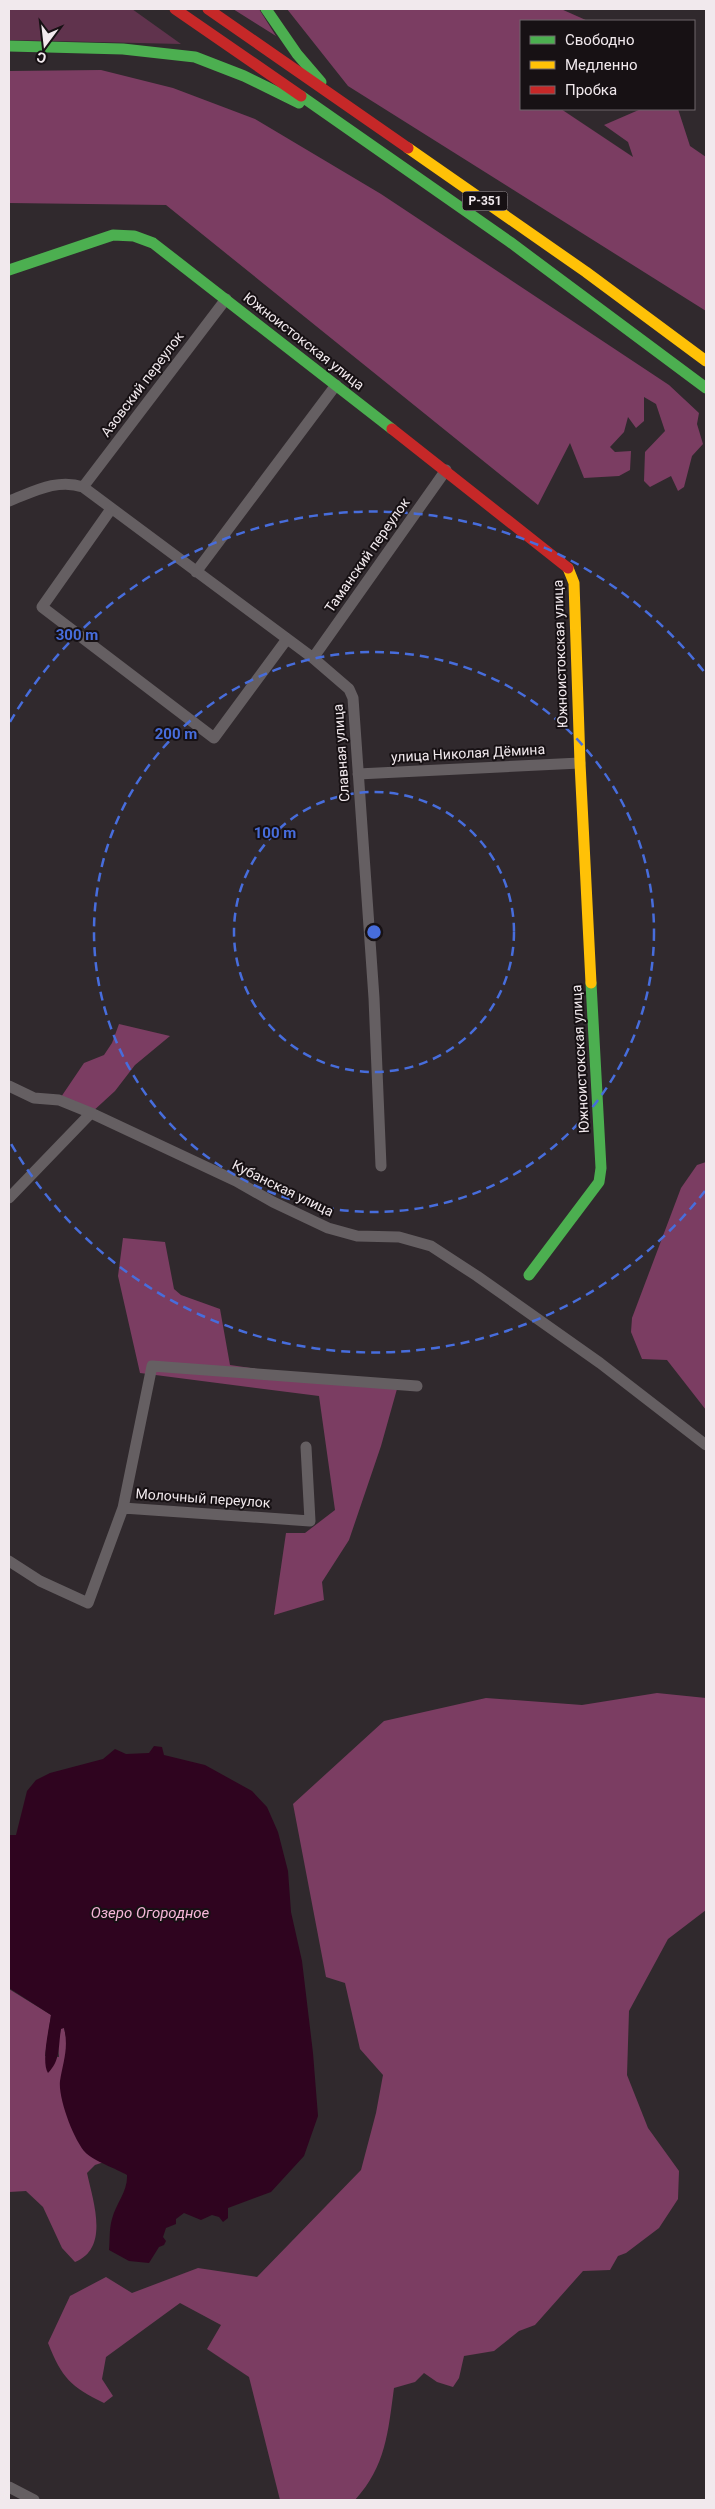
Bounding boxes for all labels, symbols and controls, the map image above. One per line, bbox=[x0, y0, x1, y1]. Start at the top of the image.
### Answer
north arrow bbox=[20, 20, 70, 70]
legend bbox=[520, 20, 695, 110]
text: Свободно bbox=[565, 31, 634, 49]
text: С bbox=[35, 49, 48, 66]
text: Медленно bbox=[565, 56, 638, 74]
text: Пробка bbox=[565, 81, 617, 99]
road number: Р-351 bbox=[462, 192, 508, 210]
street label: Южноистокская улица bbox=[240, 289, 368, 393]
street label: Азовский переулок bbox=[97, 328, 187, 440]
street label: Таманский переулок bbox=[321, 494, 413, 615]
street label: Южноистокская улица bbox=[549, 579, 571, 729]
text: 300 m bbox=[56, 626, 98, 644]
street label: Славная улица bbox=[330, 704, 352, 802]
text: 200 m bbox=[155, 725, 197, 743]
street label: улица Николая Дёмина bbox=[391, 741, 545, 765]
text: 100 m bbox=[254, 824, 296, 842]
centre of rings bbox=[365, 923, 383, 941]
street label: Южноистокская улица bbox=[568, 984, 592, 1134]
street label: Кубанская улица bbox=[230, 1157, 336, 1219]
street label: Молочный переулок bbox=[135, 1485, 271, 1511]
water label: Озеро Огородное bbox=[91, 1904, 210, 1922]

